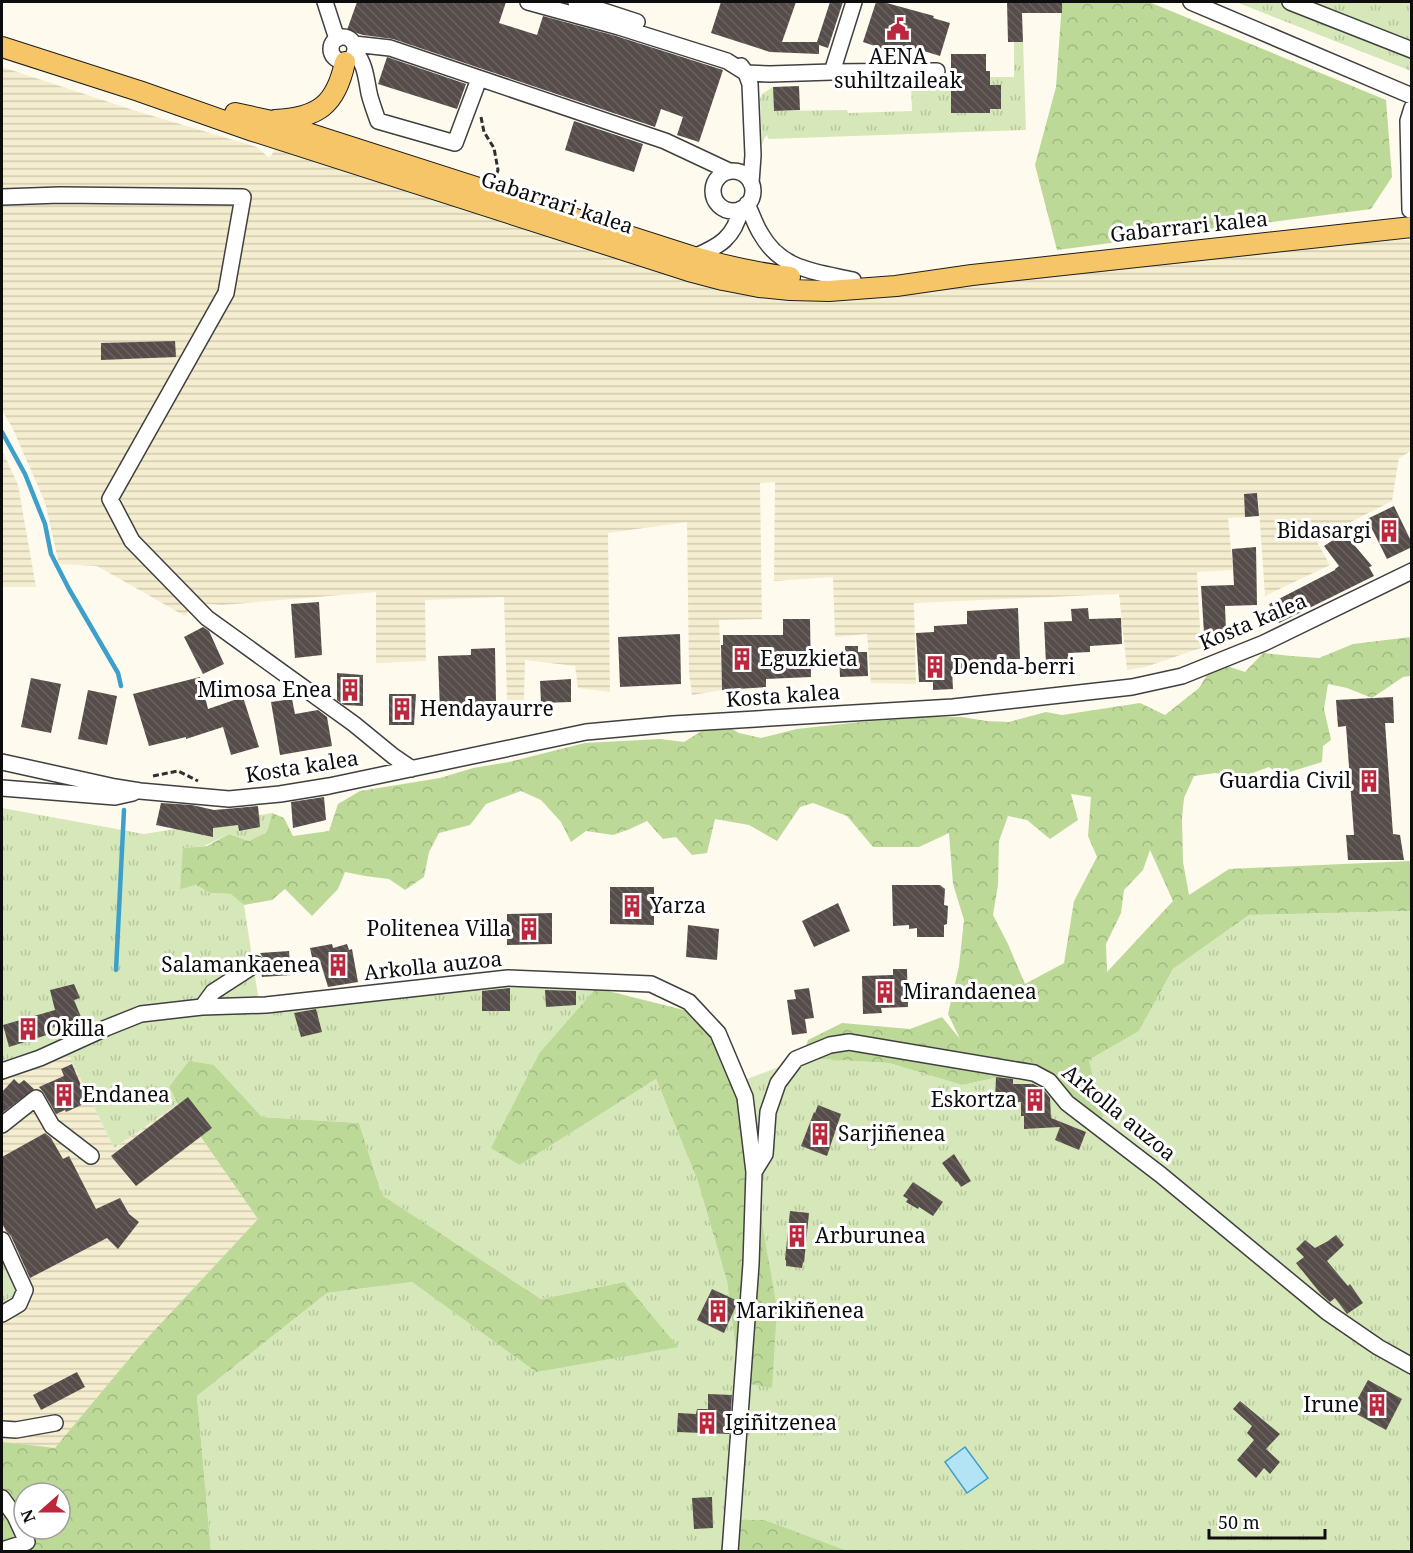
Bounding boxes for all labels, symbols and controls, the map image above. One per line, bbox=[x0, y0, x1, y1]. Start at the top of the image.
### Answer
public building icon: AENA suhiltzaileak bbox=[885, 16, 911, 42]
place label: AENA suhiltzaileak bbox=[834, 42, 963, 94]
street label: Gabarrari kalea bbox=[478, 164, 637, 240]
street label: Gabarrari kalea bbox=[1109, 204, 1269, 248]
place label: Bidasargi bbox=[1277, 516, 1371, 544]
building icon: Bidasargi bbox=[1376, 518, 1402, 544]
street label: Kosta kalea bbox=[1195, 586, 1311, 656]
place label: Eguzkieta bbox=[760, 644, 858, 672]
building icon: Eguzkieta bbox=[729, 646, 755, 672]
place label: Denda-berri bbox=[953, 652, 1075, 680]
building icon: Denda-berri bbox=[922, 654, 948, 680]
place label: Mimosa Enea bbox=[197, 675, 332, 703]
building icon: Mimosa Enea bbox=[337, 677, 363, 703]
street label: Kosta kalea bbox=[725, 677, 841, 713]
place label: Hendayaurre bbox=[420, 694, 554, 722]
building icon: Hendayaurre bbox=[389, 696, 415, 722]
street label: Kosta kalea bbox=[243, 743, 360, 789]
place label: Guardia Civil bbox=[1219, 766, 1351, 794]
building icon: Guardia Civil bbox=[1356, 768, 1382, 794]
place label: Yarza bbox=[649, 891, 706, 919]
building icon: Yarza bbox=[619, 893, 645, 919]
place label: Politenea Villa bbox=[367, 914, 511, 942]
building icon: Politenea Villa bbox=[516, 916, 542, 942]
street label: Arkolla auzoa bbox=[362, 944, 503, 986]
place label: Salamankaenea bbox=[161, 950, 320, 978]
building icon: Salamankaenea bbox=[325, 952, 351, 978]
place label: Mirandaenea bbox=[903, 977, 1037, 1005]
building icon: Mirandaenea bbox=[872, 979, 898, 1005]
place label: Okilla bbox=[46, 1014, 105, 1042]
building icon: Okilla bbox=[15, 1016, 41, 1042]
street label: Arkolla auzoa bbox=[1057, 1058, 1182, 1167]
place label: Endanea bbox=[82, 1080, 170, 1108]
building icon: Endanea bbox=[51, 1082, 77, 1108]
place label: Eskortza bbox=[931, 1085, 1017, 1113]
building icon: Eskortza bbox=[1022, 1087, 1048, 1113]
place label: Sarjiñenea bbox=[838, 1119, 946, 1147]
building icon: Sarjiñenea bbox=[807, 1121, 833, 1147]
place label: Arburunea bbox=[815, 1221, 926, 1249]
building icon: Arburunea bbox=[784, 1223, 810, 1249]
place label: Marikiñenea bbox=[736, 1296, 865, 1324]
building icon: Marikiñenea bbox=[705, 1298, 731, 1324]
place label: Irune bbox=[1303, 1390, 1359, 1418]
building icon: Irune bbox=[1364, 1392, 1390, 1418]
place label: Igiñitzenea bbox=[725, 1408, 837, 1436]
building icon: Igiñitzenea bbox=[694, 1410, 720, 1436]
north arrow bbox=[12, 1481, 72, 1541]
scale bar bbox=[1209, 1502, 1324, 1540]
text: N bbox=[15, 1506, 41, 1526]
text: 50 m bbox=[1218, 1510, 1260, 1534]

